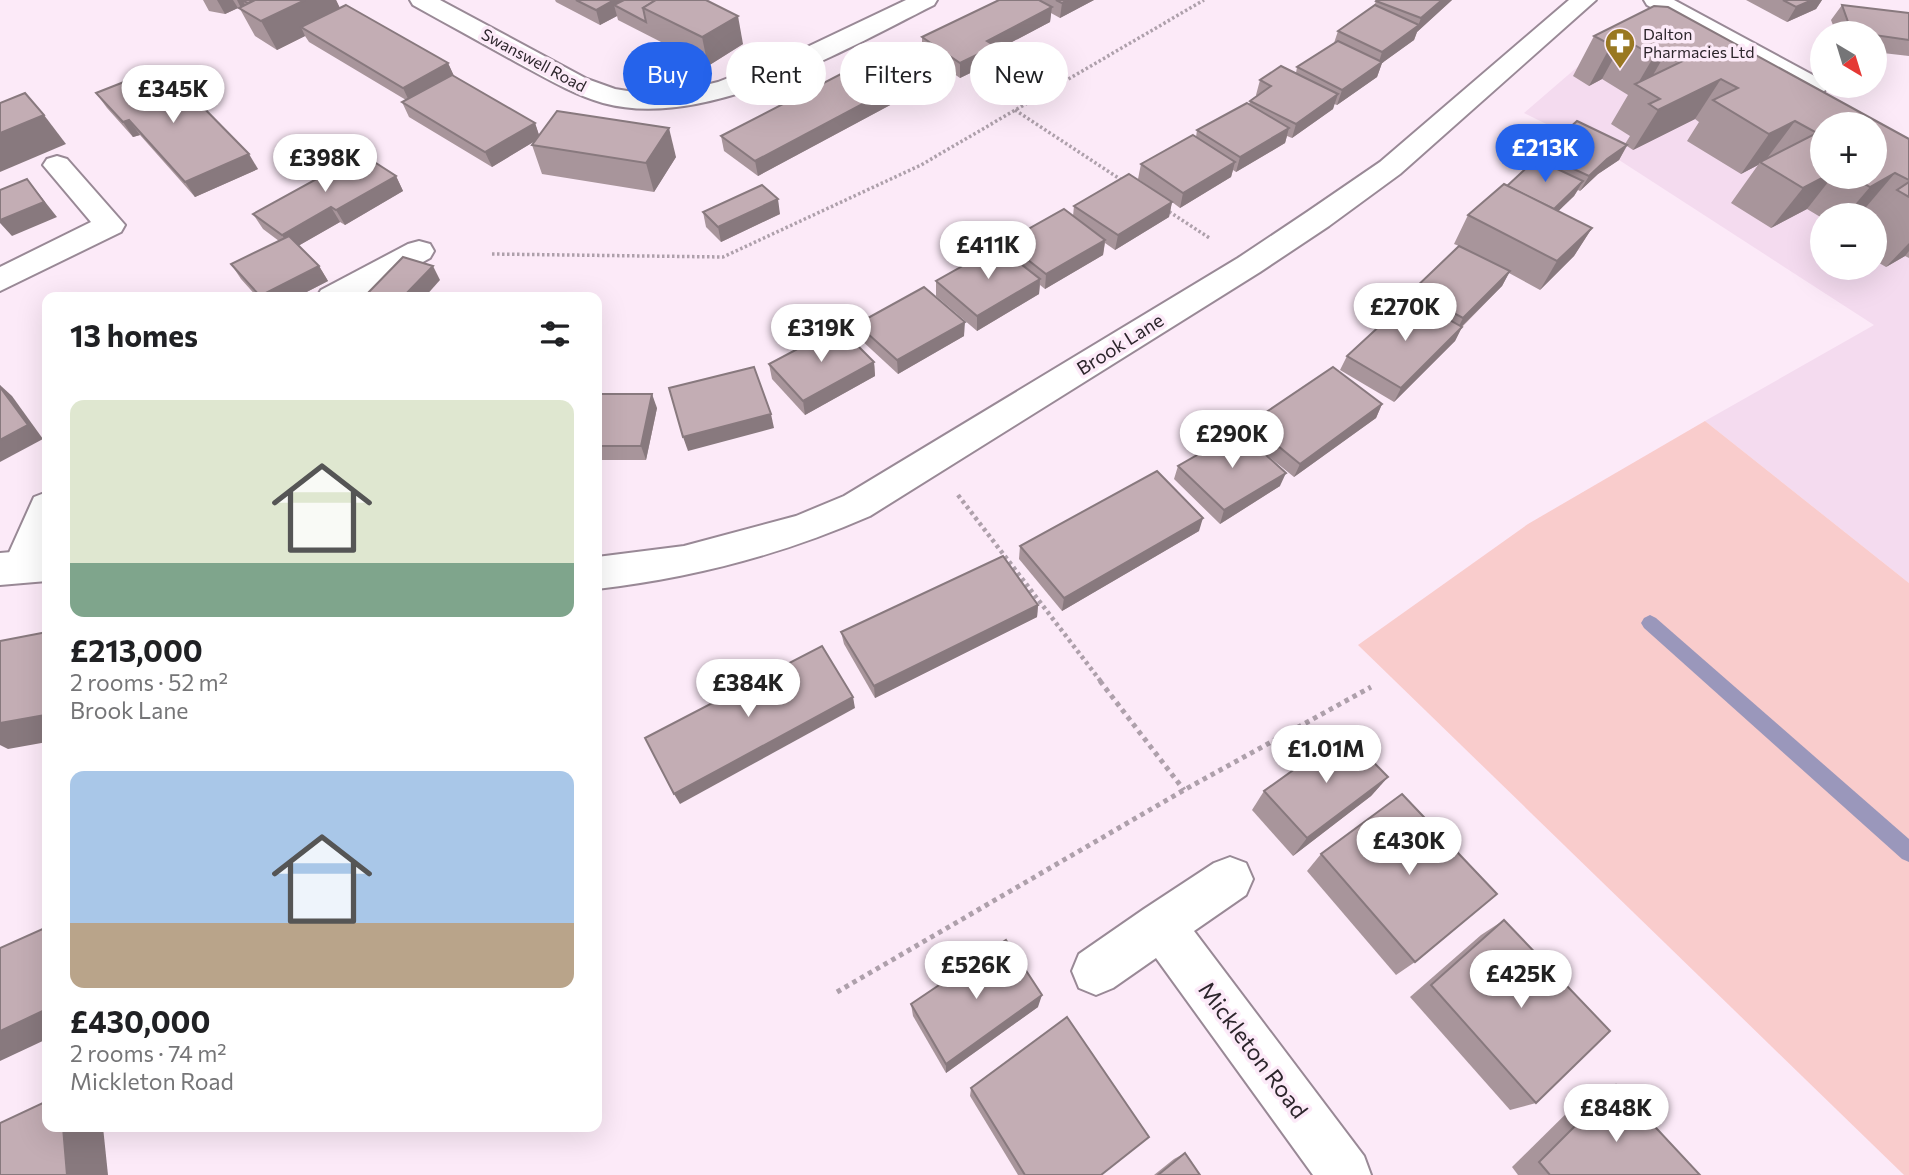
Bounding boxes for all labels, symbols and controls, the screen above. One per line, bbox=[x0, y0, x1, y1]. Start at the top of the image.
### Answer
north arrow bbox=[1810, 21, 1886, 98]
map controls bbox=[1810, 21, 1887, 280]
street label: Swanswell Road bbox=[479, 24, 590, 95]
place label: Dalton Pharmacies Ltd bbox=[1643, 24, 1755, 61]
pharmacy icon: Dalton Pharmacies Ltd bbox=[1603, 26, 1637, 70]
chip: Buy bbox=[623, 42, 712, 105]
chip: Rent bbox=[726, 42, 826, 105]
chip: Filters bbox=[840, 42, 956, 105]
chip: New bbox=[970, 42, 1068, 105]
pin: £345K bbox=[124, 66, 222, 125]
text: £345K bbox=[138, 74, 208, 102]
button: + bbox=[1810, 112, 1887, 189]
pin: £213K bbox=[1496, 124, 1594, 184]
text: £213K bbox=[1512, 133, 1578, 161]
pin: £398K bbox=[276, 134, 374, 194]
text: £398K bbox=[289, 143, 361, 171]
button: − bbox=[1810, 203, 1887, 280]
pin: £411K bbox=[939, 222, 1037, 281]
text: £411K bbox=[956, 230, 1020, 258]
pin: £270K bbox=[1356, 284, 1454, 343]
text: £270K bbox=[1370, 292, 1440, 320]
pin: £319K bbox=[772, 304, 870, 364]
street label: Brook Lane bbox=[1072, 308, 1167, 379]
text: £319K bbox=[787, 313, 855, 341]
icon: filters bbox=[536, 315, 574, 353]
text: 13 homes bbox=[70, 316, 198, 353]
pin: £290K bbox=[1183, 410, 1281, 470]
text: £290K bbox=[1196, 419, 1268, 447]
icon: home bbox=[259, 445, 385, 571]
text: £213,000 bbox=[70, 631, 203, 668]
pin: £384K bbox=[699, 660, 797, 719]
text: 2 rooms · 52 m² bbox=[70, 668, 228, 696]
text: £384K bbox=[712, 668, 784, 696]
text: Brook Lane bbox=[70, 696, 189, 724]
pin: £1.01M bbox=[1269, 726, 1383, 785]
text: £1.01M bbox=[1287, 734, 1365, 762]
icon: home bbox=[259, 816, 385, 942]
pin: £430K bbox=[1360, 818, 1458, 877]
text: £430K bbox=[1373, 826, 1445, 854]
pin: £526K bbox=[927, 942, 1025, 1001]
text: £526K bbox=[941, 950, 1011, 978]
pin: £425K bbox=[1472, 950, 1570, 1010]
text: £425K bbox=[1486, 959, 1556, 987]
street label: Mickleton Road bbox=[1193, 976, 1314, 1123]
text: £430,000 bbox=[70, 1002, 211, 1039]
text: 2 rooms · 74 m² bbox=[70, 1039, 226, 1067]
text: Mickleton Road bbox=[70, 1067, 234, 1095]
pin: £848K bbox=[1567, 1084, 1665, 1144]
text: £848K bbox=[1580, 1093, 1652, 1121]

